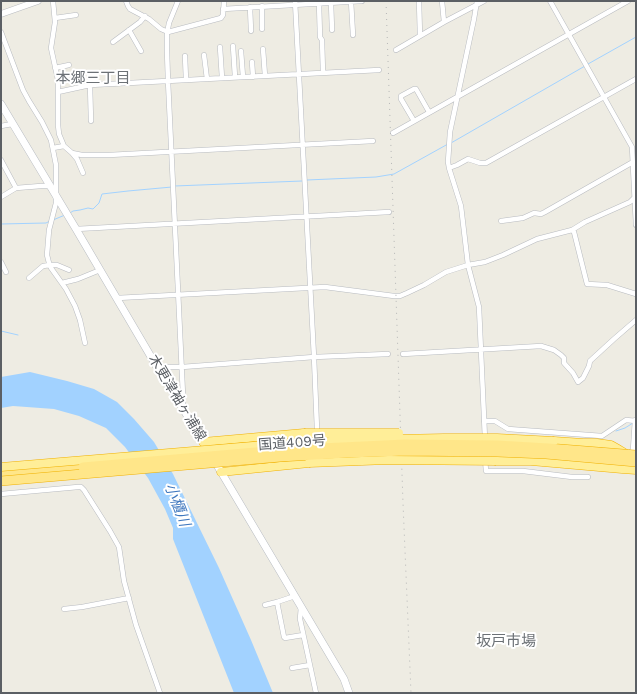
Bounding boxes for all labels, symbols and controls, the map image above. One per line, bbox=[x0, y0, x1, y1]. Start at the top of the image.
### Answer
district label: 本郷三丁目 bbox=[56, 70, 130, 88]
street label: 木更津袖ヶ浦線 bbox=[145, 352, 209, 444]
street label: 国道409号 bbox=[258, 432, 326, 454]
water label: 小櫃川 bbox=[161, 481, 193, 529]
district label: 坂戸市場 bbox=[476, 633, 536, 651]

